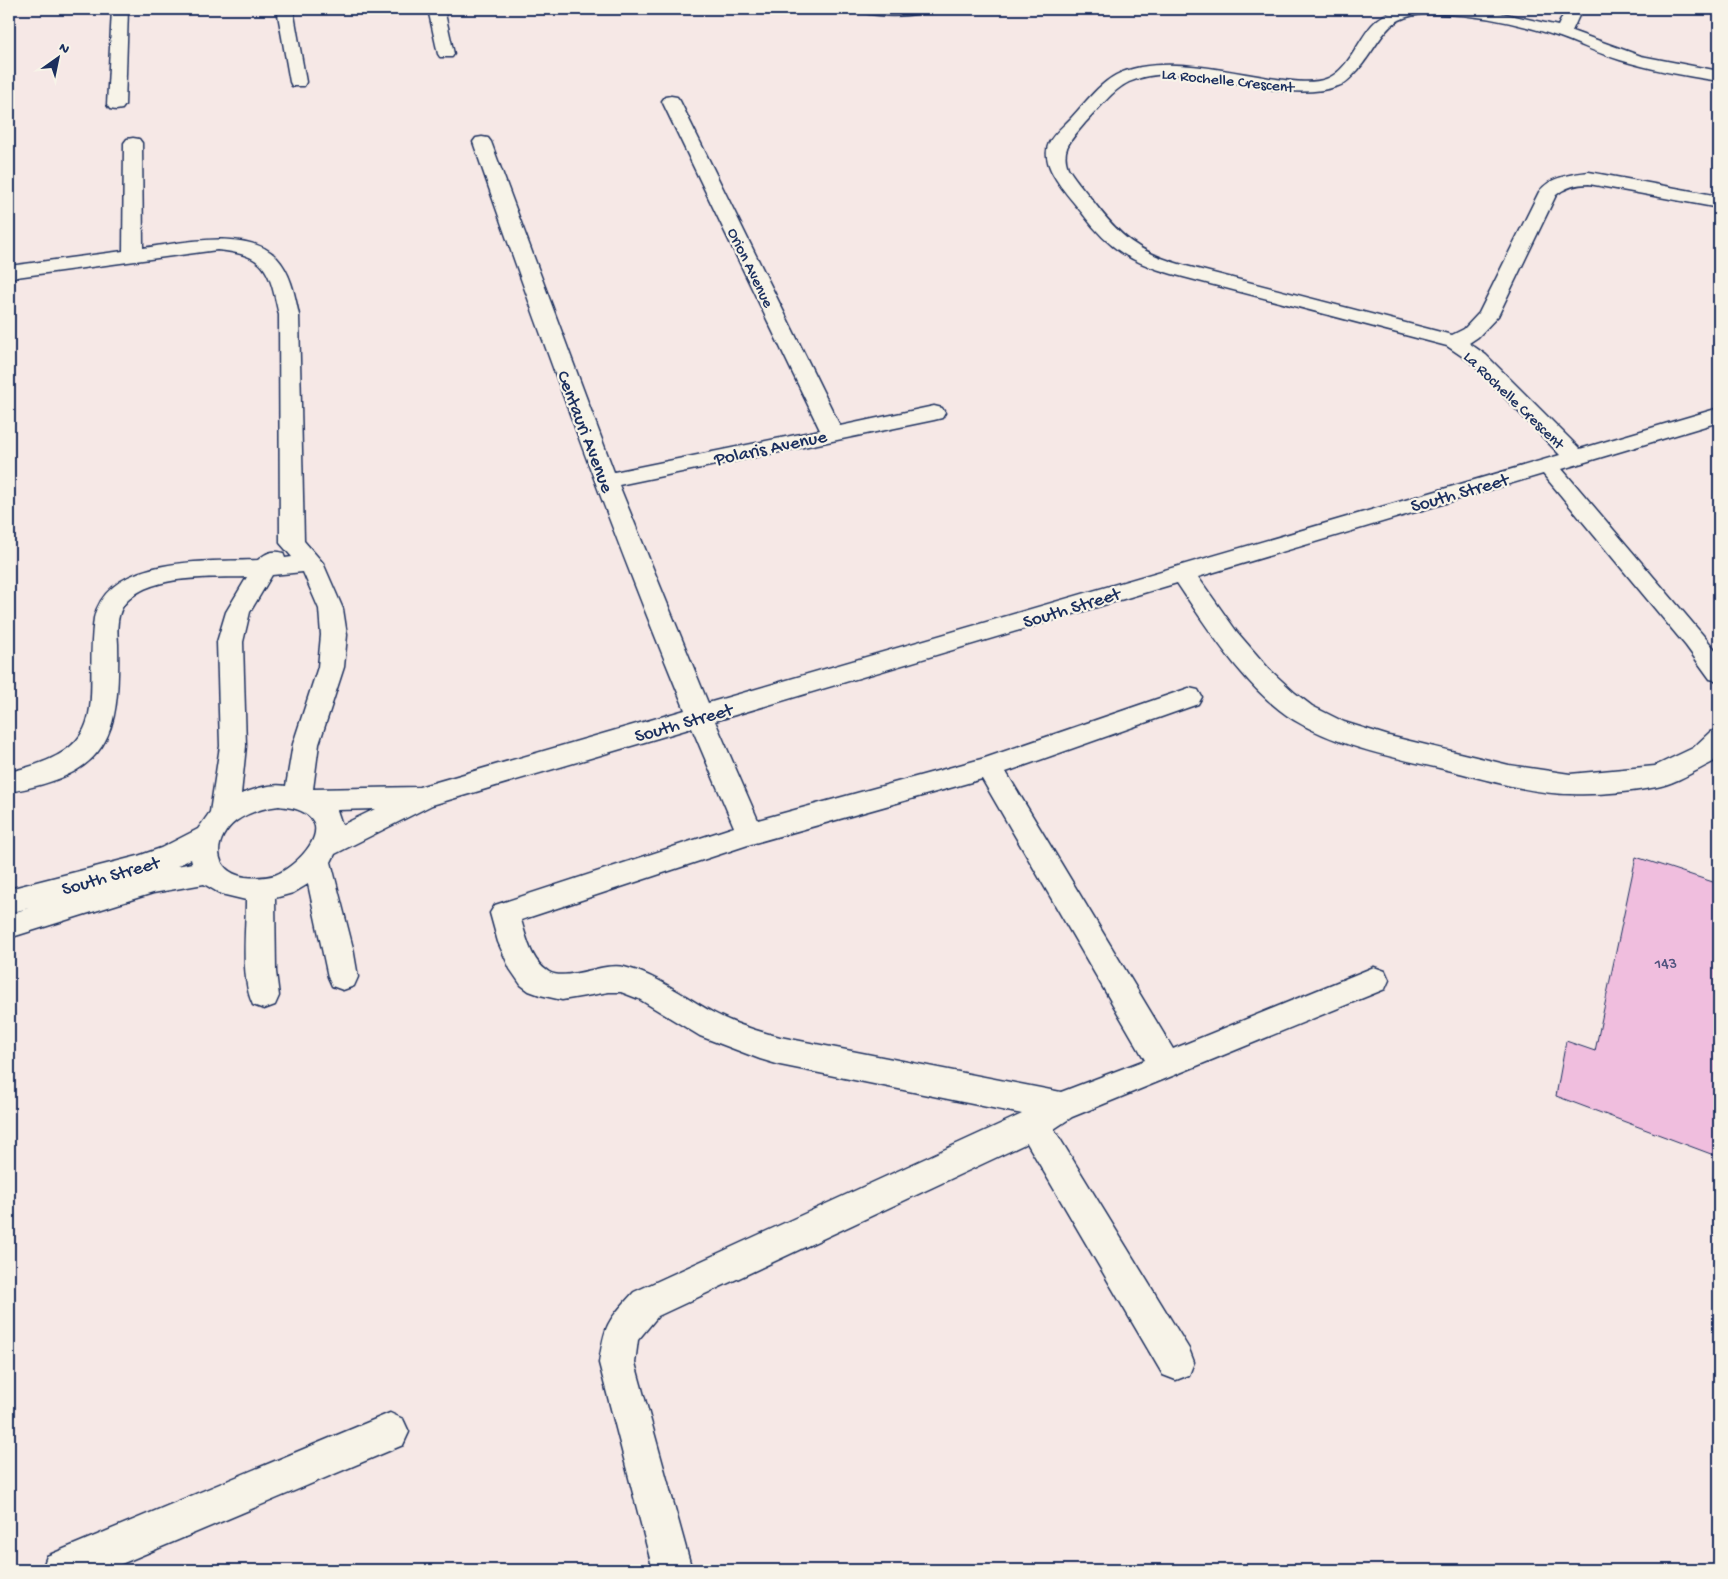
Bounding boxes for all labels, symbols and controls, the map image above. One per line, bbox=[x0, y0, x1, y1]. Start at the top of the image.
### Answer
north arrow bbox=[32, 32, 82, 82]
text: N bbox=[55, 40, 72, 59]
street label: La Rochelle Crescent bbox=[1161, 66, 1296, 99]
street label: Orion Avenue bbox=[721, 225, 777, 312]
street label: La Rochelle Crescent bbox=[1458, 349, 1568, 456]
street label: Centauri Avenue bbox=[550, 368, 618, 497]
street label: Polaris Avenue bbox=[711, 426, 829, 473]
street label: South Street bbox=[1408, 469, 1514, 519]
street label: South Street bbox=[1021, 583, 1126, 635]
street label: South Street bbox=[632, 699, 738, 749]
street label: South Street bbox=[59, 852, 165, 902]
house number: 143 bbox=[1654, 956, 1677, 975]

